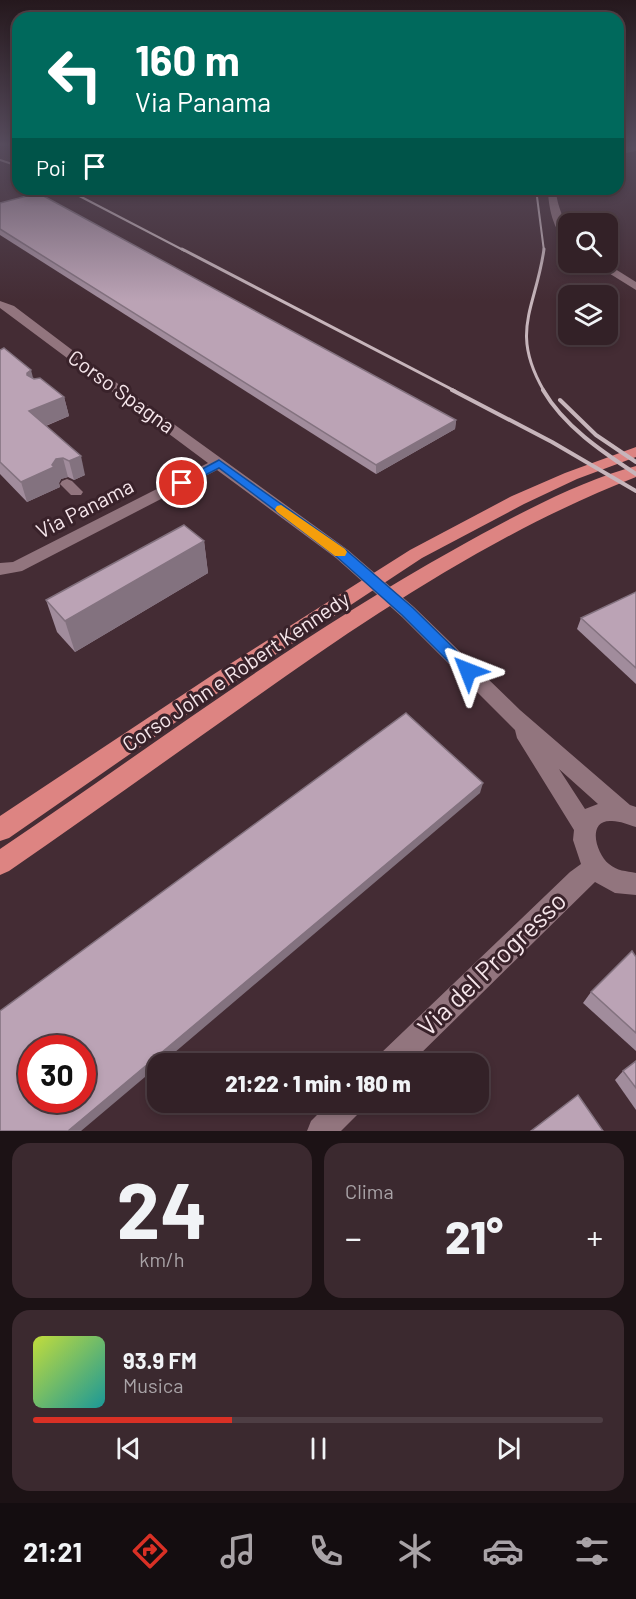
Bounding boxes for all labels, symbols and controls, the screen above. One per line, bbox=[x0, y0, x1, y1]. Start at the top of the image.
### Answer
text: 160 m bbox=[135, 34, 240, 84]
icon: left bbox=[36, 36, 114, 114]
text: Via Panama bbox=[135, 85, 271, 117]
icon: arrive bbox=[78, 150, 111, 183]
text: Poi bbox=[36, 154, 66, 180]
map controls bbox=[558, 213, 618, 345]
button: search bbox=[558, 213, 618, 273]
button: layers bbox=[558, 285, 618, 345]
street label: Corso Spagna bbox=[64, 344, 180, 438]
pin bbox=[156, 457, 207, 508]
icon: arrive bbox=[165, 466, 198, 499]
street label: Via Panama bbox=[31, 472, 137, 543]
street label: Corso John e Robert Kennedy bbox=[117, 585, 354, 756]
position arrow bbox=[436, 639, 500, 703]
street label: Via del Progresso bbox=[410, 884, 572, 1042]
speed limit sign: 30 bbox=[18, 1035, 96, 1113]
text: 21:22 · 1 min · 180 m bbox=[225, 1070, 411, 1096]
text: 24 bbox=[117, 1161, 207, 1255]
text: Clima bbox=[345, 1179, 394, 1203]
text: 21° bbox=[445, 1209, 503, 1263]
text: − bbox=[345, 1217, 362, 1257]
text: + bbox=[586, 1217, 603, 1257]
text: km/h bbox=[139, 1247, 185, 1271]
text: 93.9 FM bbox=[123, 1347, 197, 1373]
text: Musica bbox=[123, 1373, 183, 1397]
icon: previous bbox=[112, 1432, 145, 1465]
icon: pause bbox=[302, 1432, 335, 1465]
icon: next bbox=[492, 1432, 525, 1465]
icon: directions bbox=[129, 1530, 171, 1572]
icon: music bbox=[217, 1530, 259, 1572]
icon: phone bbox=[305, 1530, 347, 1572]
icon: climate bbox=[394, 1530, 436, 1572]
icon: car bbox=[482, 1530, 524, 1572]
icon: filters bbox=[571, 1530, 613, 1572]
text: 21:21 bbox=[23, 1535, 82, 1567]

